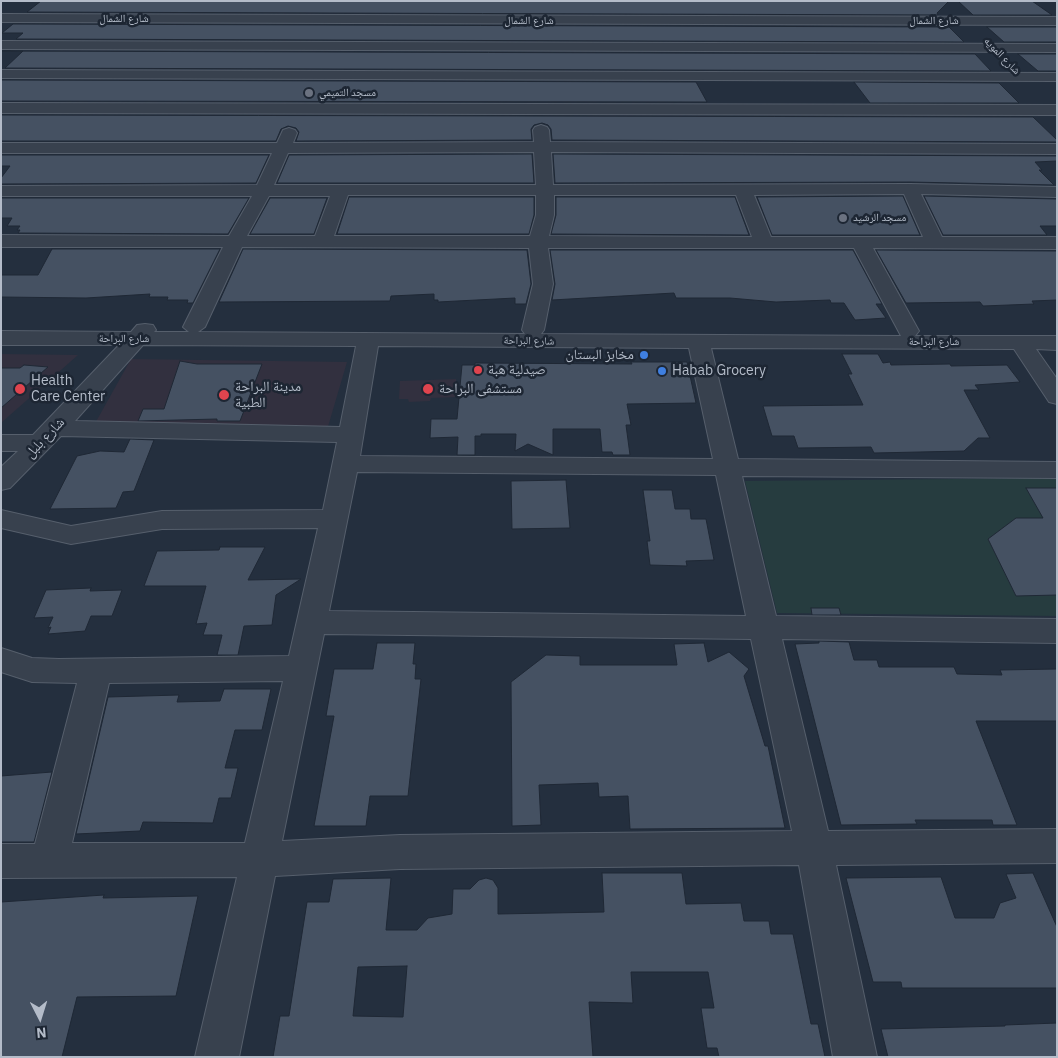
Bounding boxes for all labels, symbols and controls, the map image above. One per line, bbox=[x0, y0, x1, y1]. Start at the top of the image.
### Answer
street label: شارع الشمال bbox=[99, 12, 149, 26]
street label: شارع الشمال bbox=[504, 14, 554, 28]
street label: شارع الشمال bbox=[909, 14, 959, 28]
street label: شارع المويه bbox=[981, 35, 1023, 77]
place label: مسجد التميمي bbox=[319, 86, 376, 100]
marker: مسجد التميمي bbox=[303, 87, 315, 99]
place label: مسجد الرشيد bbox=[853, 211, 906, 225]
marker: مسجد الرشيد bbox=[837, 212, 849, 224]
street label: شارع البراحة bbox=[99, 332, 149, 346]
street label: شارع البراحة bbox=[504, 334, 554, 348]
street label: شارع البراحة bbox=[909, 335, 959, 349]
place label: مخابز البستان bbox=[565, 347, 634, 363]
marker: مخابز البستان bbox=[638, 349, 650, 361]
place label: صيدلية هبة bbox=[488, 362, 546, 378]
place label: Habab Grocery bbox=[672, 363, 766, 379]
marker: صيدلية هبة bbox=[472, 364, 484, 376]
marker: Habab Grocery bbox=[656, 365, 668, 377]
place label: Health Care Center bbox=[31, 373, 105, 406]
place label: مدينة البراحة الطبية bbox=[235, 379, 301, 412]
place label: مستشفى البراحة bbox=[439, 381, 522, 397]
marker: Health Care Center bbox=[13, 382, 27, 396]
marker: مستشفى البراحة bbox=[421, 382, 435, 396]
marker: مدينة البراحة الطبية bbox=[217, 388, 231, 402]
street label: شارع بلبل bbox=[22, 414, 68, 462]
north arrow bbox=[15, 993, 65, 1043]
text: N bbox=[35, 1024, 47, 1042]

